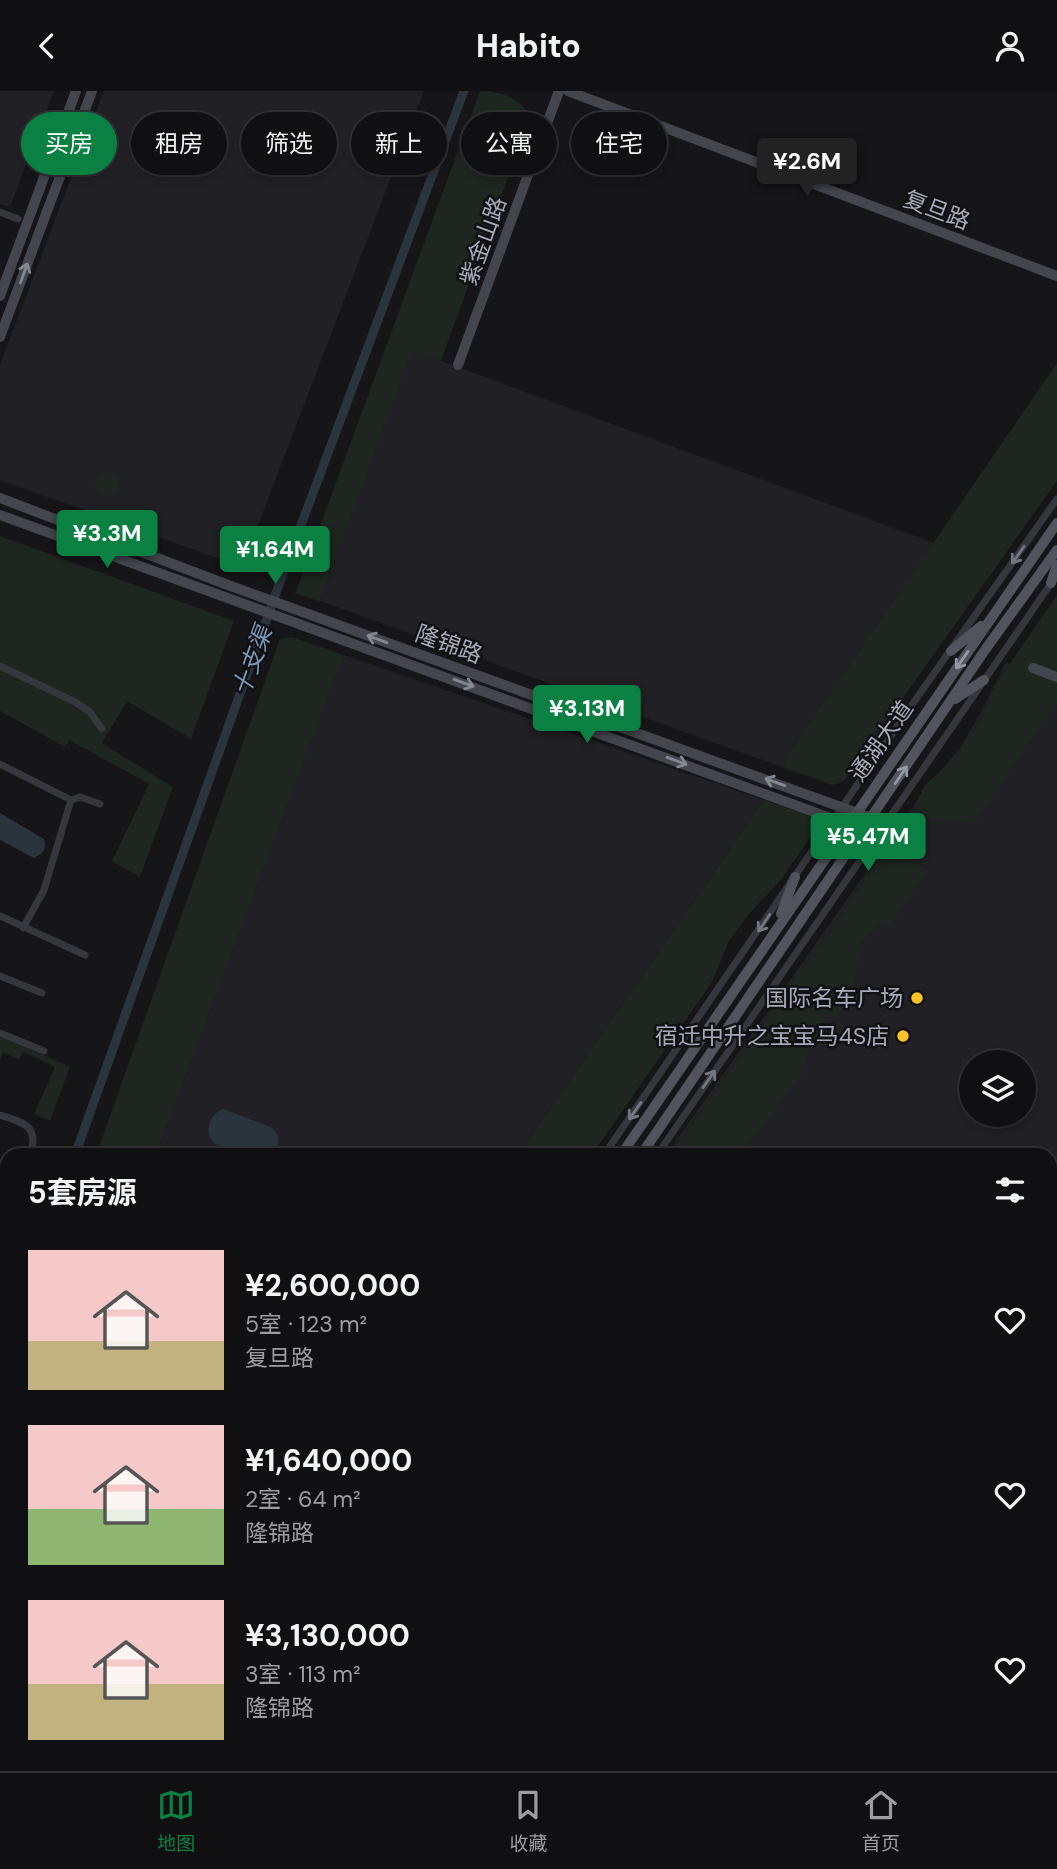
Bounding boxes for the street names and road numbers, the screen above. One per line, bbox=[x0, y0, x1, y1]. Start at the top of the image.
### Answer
street label: 复旦路 bbox=[899, 184, 975, 236]
street label: 紫金山路 bbox=[453, 193, 513, 289]
street label: 隆锦路 bbox=[411, 618, 487, 670]
street label: 通湖大道 bbox=[842, 695, 920, 787]

